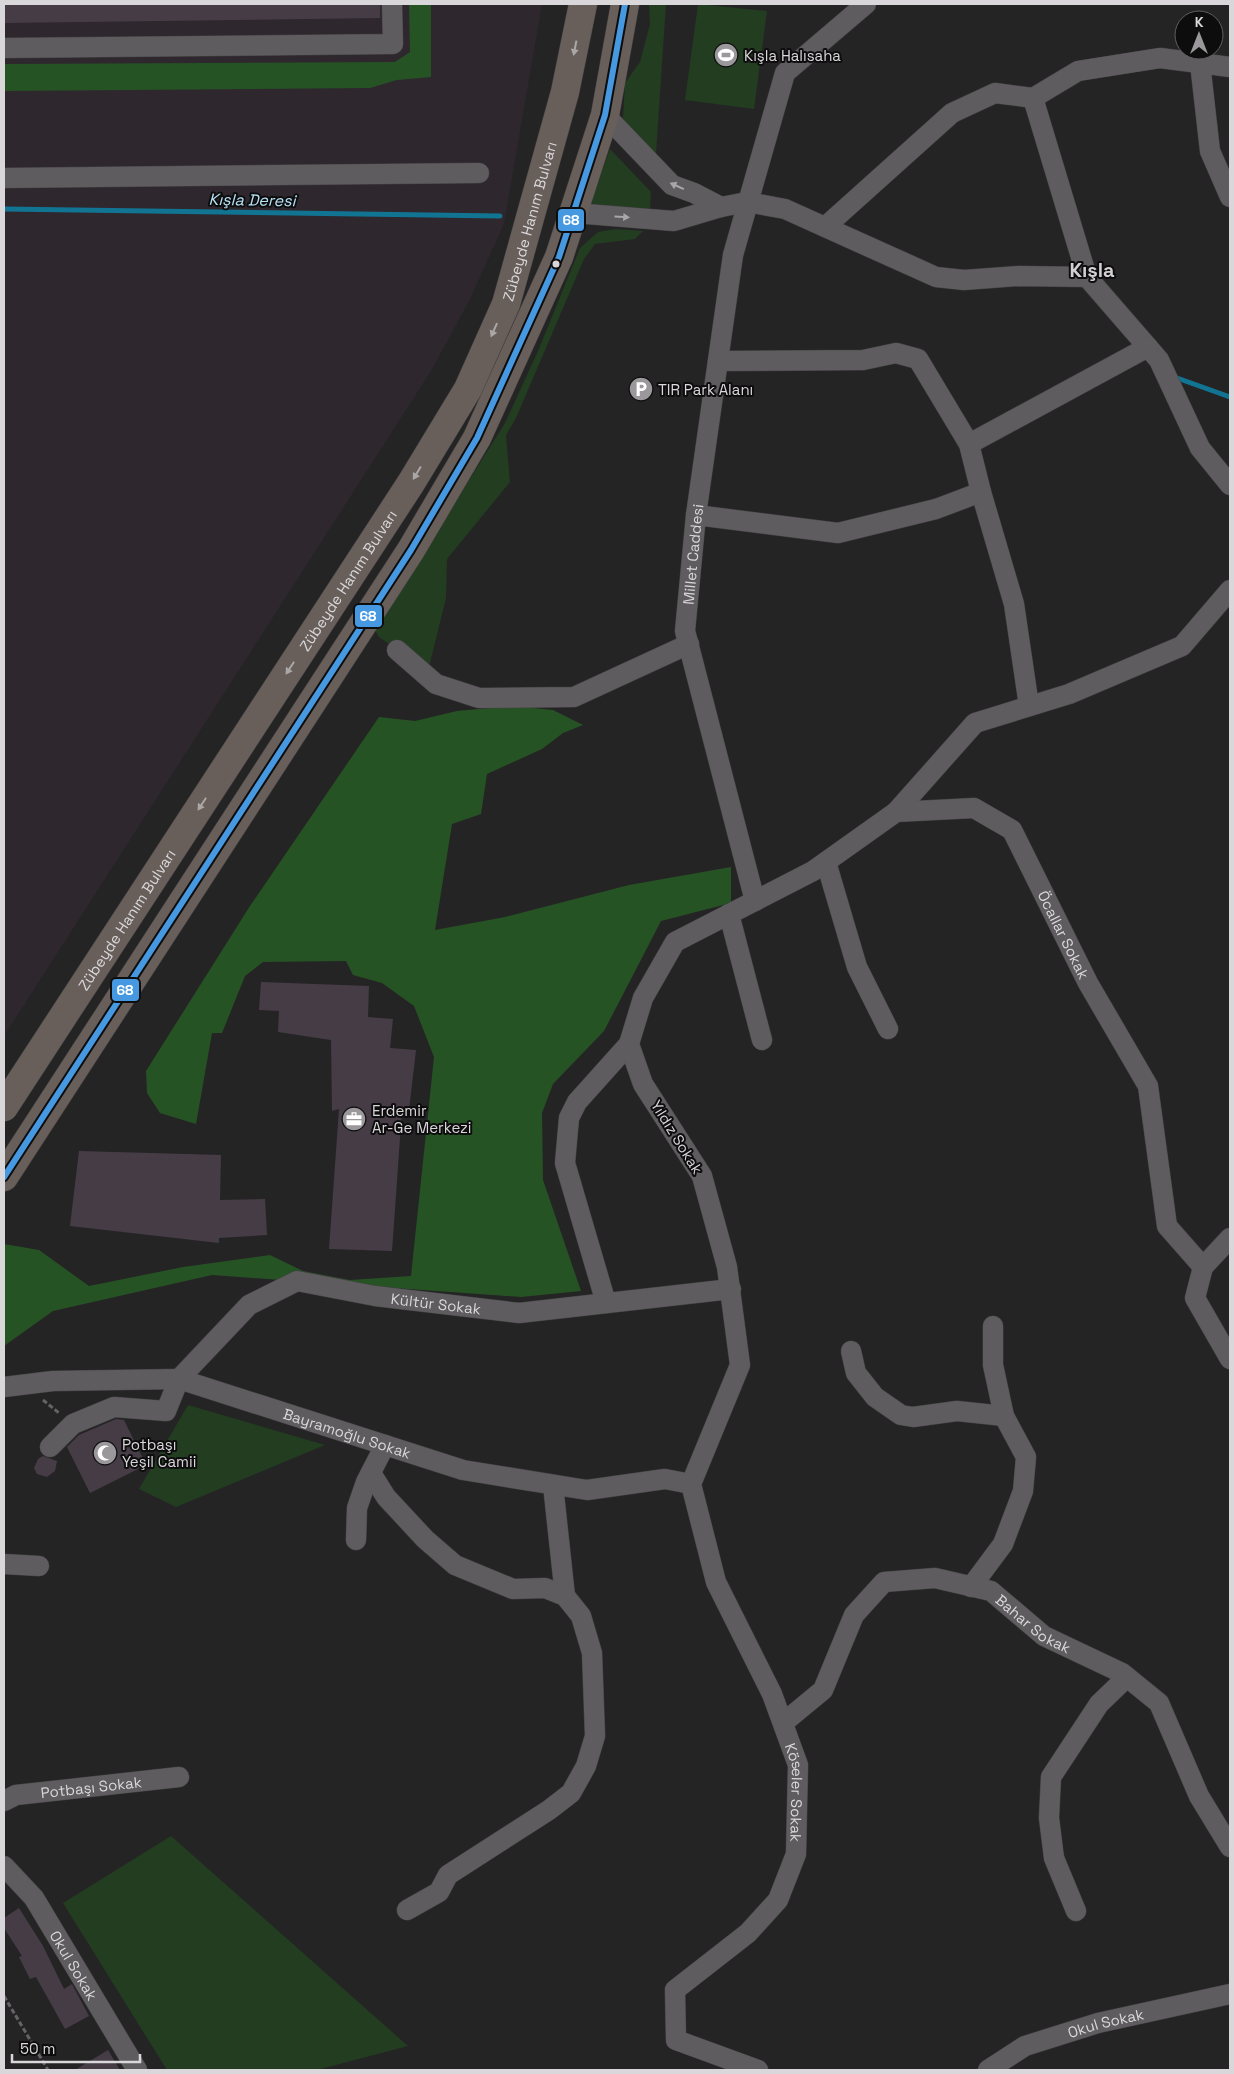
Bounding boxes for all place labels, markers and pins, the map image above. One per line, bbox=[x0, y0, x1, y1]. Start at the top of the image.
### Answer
sports icon: Kışla Halısaha bbox=[713, 42, 739, 68]
place label: Kışla Halısaha bbox=[744, 46, 841, 65]
unlabelled marker bbox=[551, 259, 561, 269]
parking icon: TIR Park Alanı bbox=[628, 376, 654, 402]
place label: TIR Park Alanı bbox=[658, 380, 753, 399]
place label: Erdemir Ar-Ge Merkezi bbox=[372, 1101, 472, 1137]
office icon: Erdemir Ar-Ge Merkezi bbox=[341, 1106, 367, 1132]
place label: Potbaşı Yeşil Camii bbox=[122, 1435, 196, 1471]
mosque icon: Potbaşı Yeşil Camii bbox=[92, 1440, 118, 1466]

